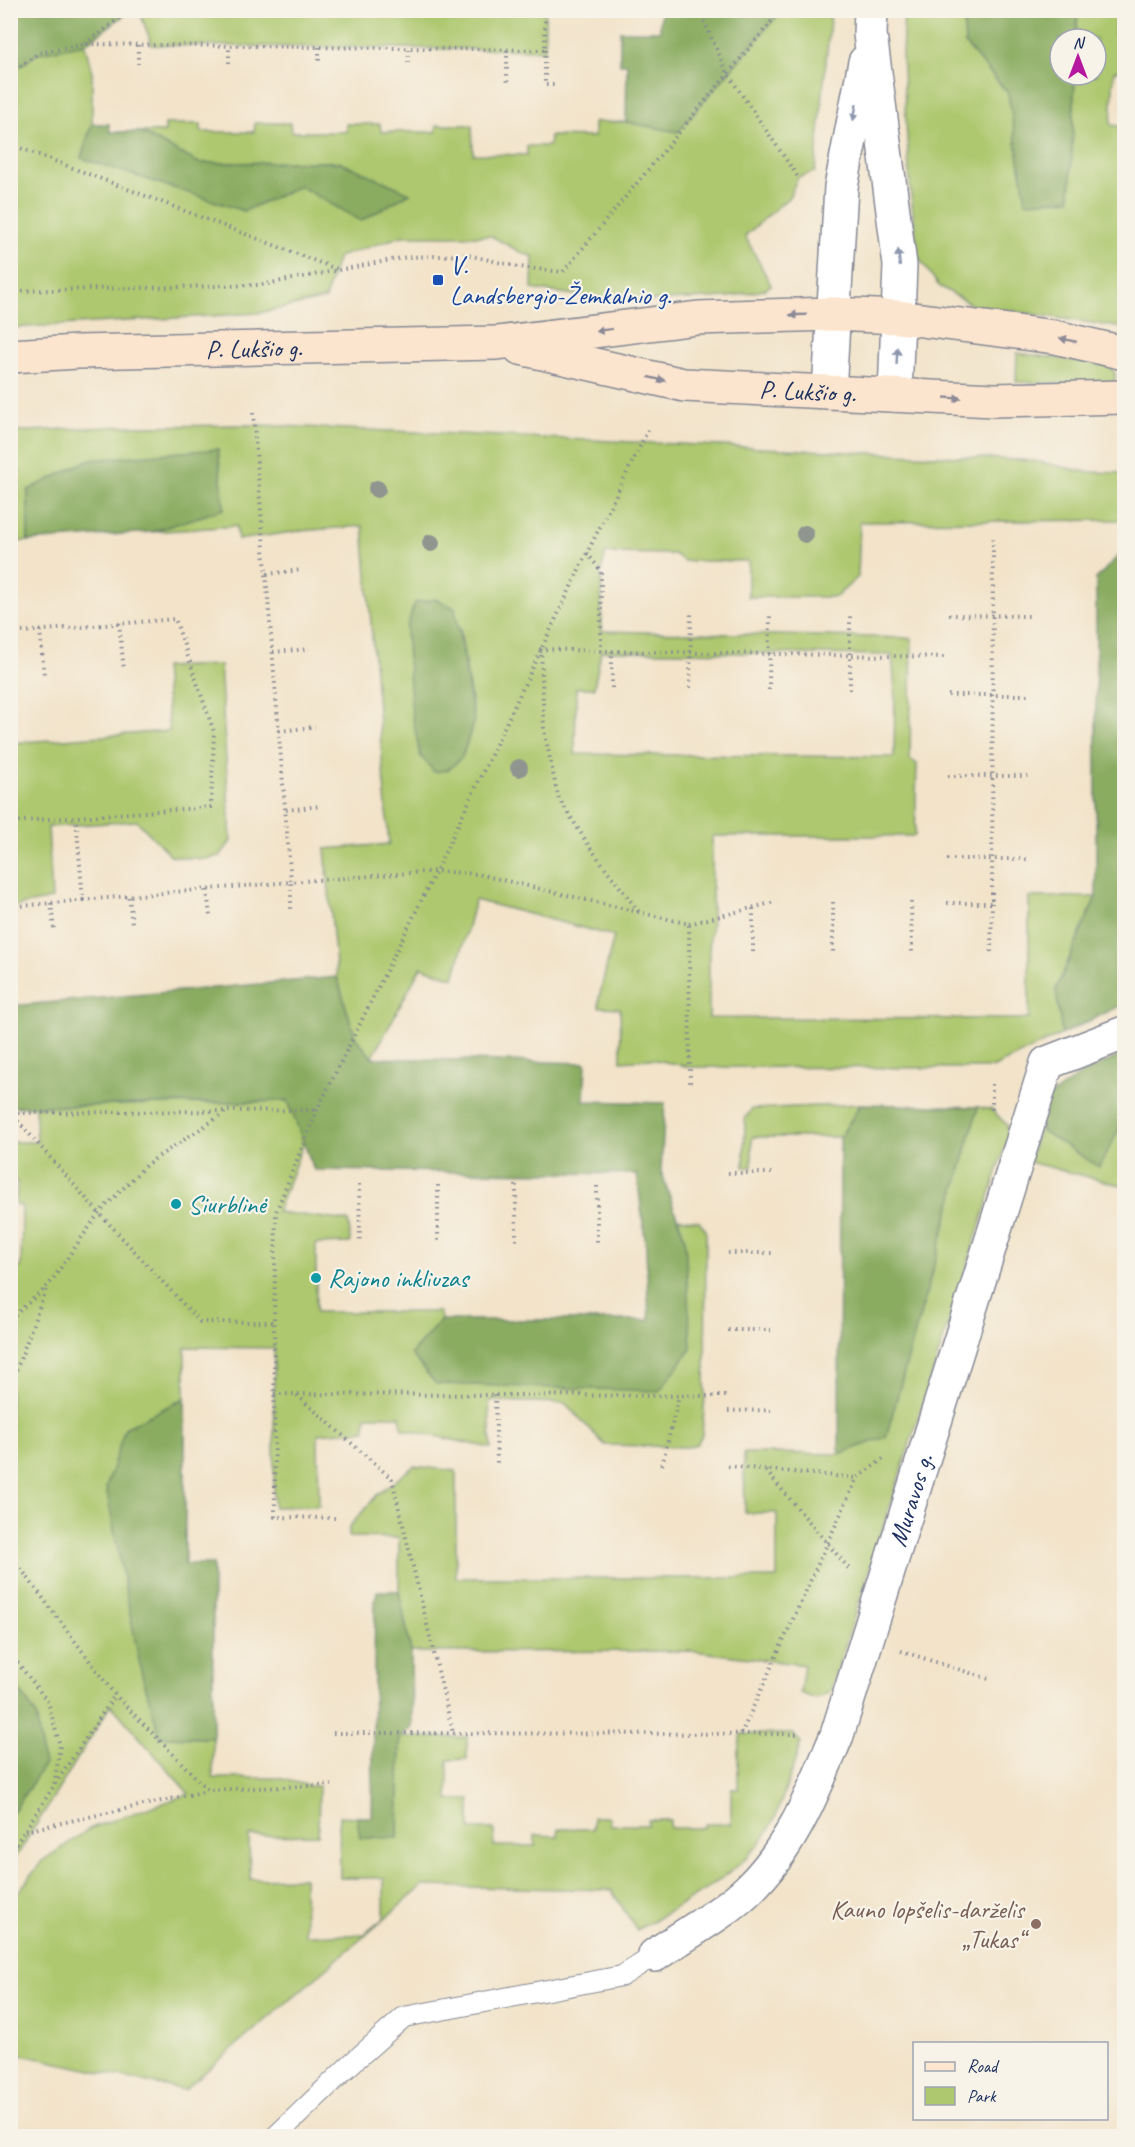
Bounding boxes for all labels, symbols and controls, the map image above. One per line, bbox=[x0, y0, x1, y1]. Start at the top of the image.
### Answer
north arrow bbox=[1048, 27, 1108, 87]
text: N bbox=[1073, 33, 1086, 53]
one-way arrow bbox=[850, 102, 859, 121]
place label: V. Landsbergio-Žemkalnio g. bbox=[450, 249, 672, 312]
one-way arrow bbox=[894, 249, 904, 268]
marker: V. Landsbergio-Žemkalnio g. bbox=[431, 273, 445, 287]
one-way arrow bbox=[789, 310, 808, 320]
one-way arrow bbox=[594, 325, 613, 334]
street label: P. Lukšio g. bbox=[205, 331, 303, 366]
one-way arrow bbox=[1058, 335, 1077, 344]
one-way arrow bbox=[892, 346, 901, 365]
street label: P. Lukšio g. bbox=[759, 372, 858, 410]
one-way arrow bbox=[648, 375, 666, 385]
one-way arrow bbox=[944, 393, 963, 402]
place label: Siurblinė bbox=[188, 1188, 268, 1221]
marker: Siurblinė bbox=[169, 1197, 183, 1211]
place label: Rajono inkliuzas bbox=[328, 1262, 470, 1295]
marker: Rajono inkliuzas bbox=[309, 1271, 323, 1285]
street label: Muravos g. bbox=[881, 1449, 941, 1550]
place label: Kauno lopšelis-darželis „Tukas“ bbox=[830, 1893, 1029, 1956]
marker: Kauno lopšelis-darželis „Tukas“ bbox=[1029, 1917, 1043, 1931]
legend bbox=[913, 2042, 1108, 2120]
text: Road bbox=[967, 2055, 1000, 2077]
text: Park bbox=[967, 2085, 997, 2107]

